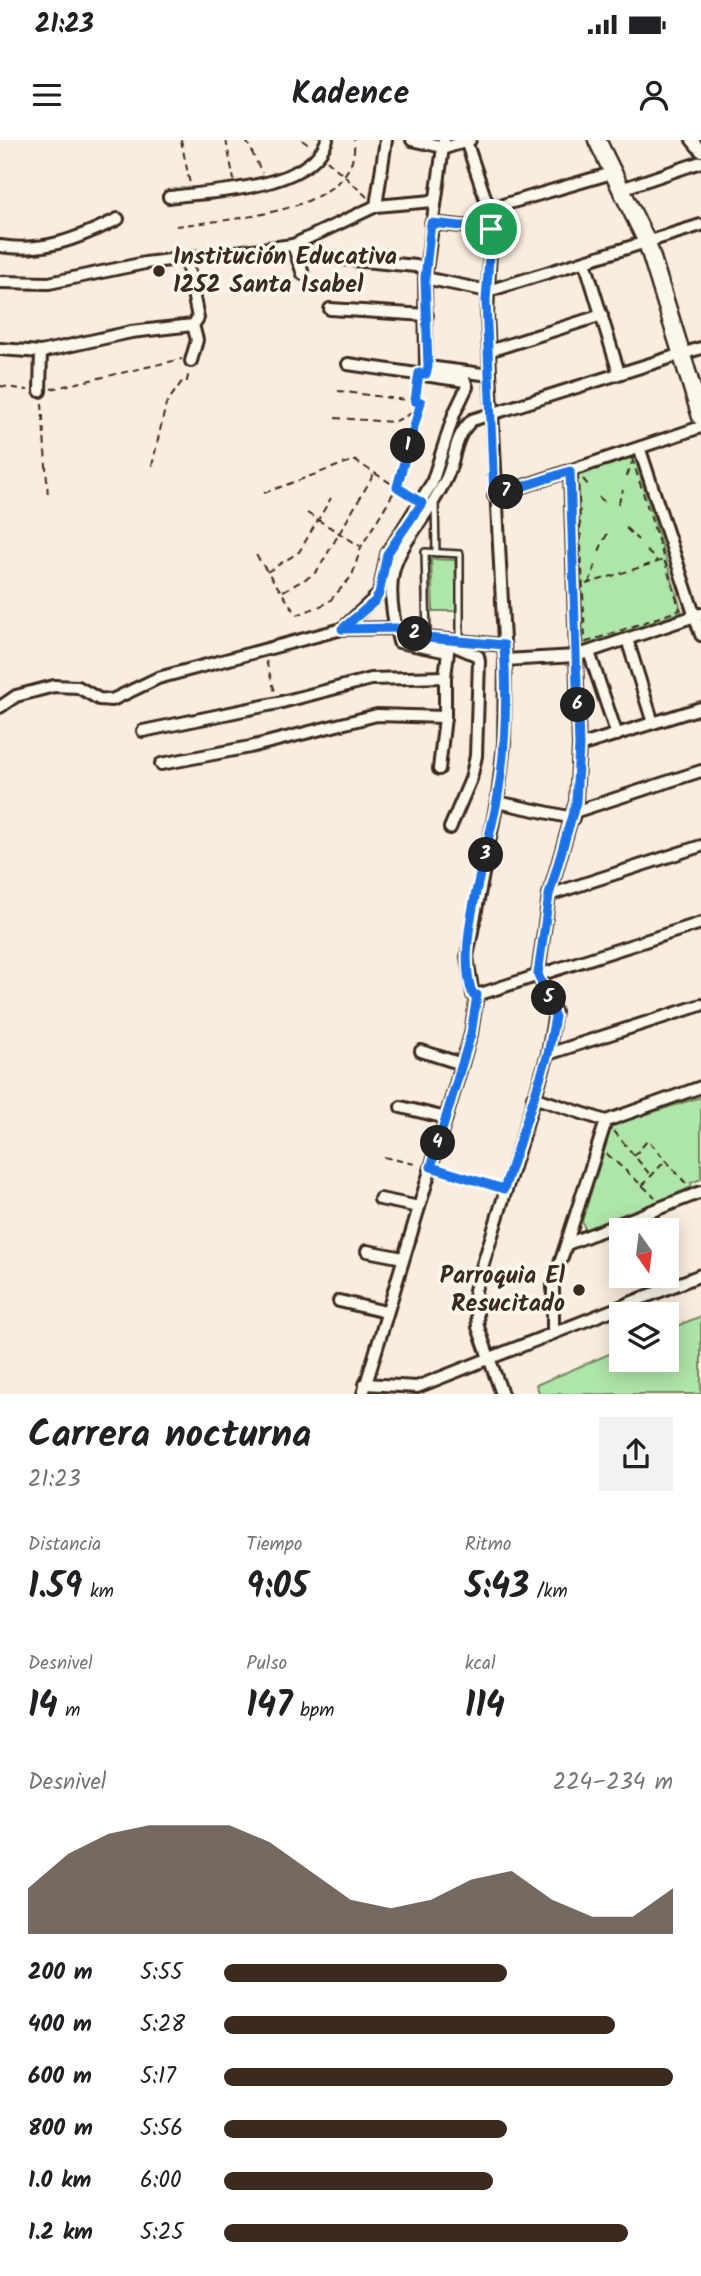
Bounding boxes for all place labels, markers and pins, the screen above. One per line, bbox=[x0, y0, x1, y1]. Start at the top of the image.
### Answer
pin bbox=[461, 199, 521, 259]
place label: Institución Educativa 1252 Santa Isabel bbox=[173, 238, 397, 305]
marker: Institución Educativa 1252 Santa Isabel bbox=[151, 263, 167, 279]
pin: 1 bbox=[390, 428, 426, 464]
pin: 7 bbox=[489, 474, 524, 510]
pin: 2 bbox=[398, 616, 432, 652]
pin: 6 bbox=[560, 688, 596, 722]
pin: 3 bbox=[468, 838, 504, 872]
pin: 5 bbox=[532, 980, 566, 1016]
pin: 4 bbox=[420, 1126, 456, 1160]
place label: Parroquia El Resucitado bbox=[440, 1257, 566, 1324]
marker: Parroquia El Resucitado bbox=[571, 1282, 587, 1298]

